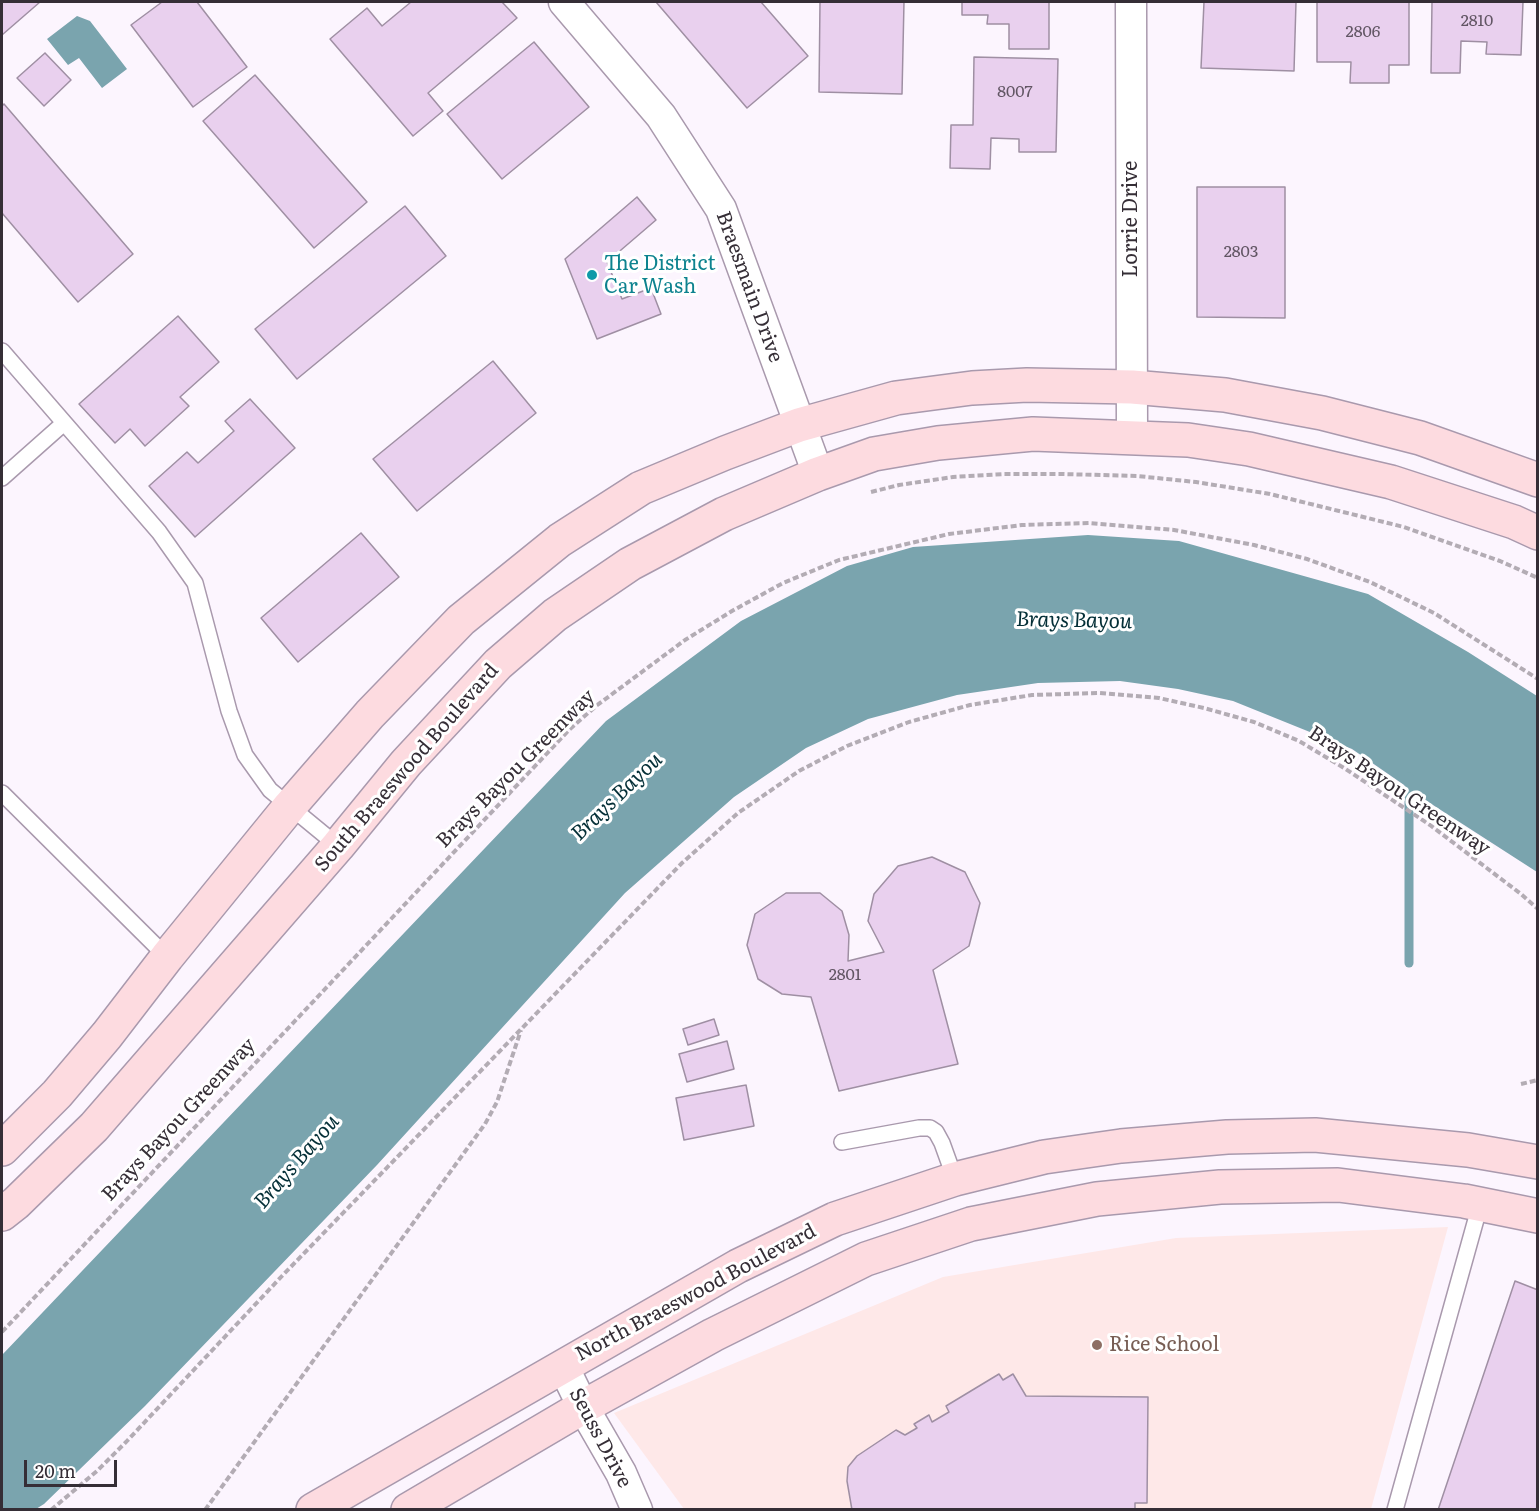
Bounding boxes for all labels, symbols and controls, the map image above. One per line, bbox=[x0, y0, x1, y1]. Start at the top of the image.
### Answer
house number: 2810 bbox=[1461, 11, 1493, 31]
house number: 2806 bbox=[1346, 22, 1380, 42]
house number: 8007 bbox=[997, 82, 1033, 102]
street label: Lorrie Drive bbox=[1119, 161, 1143, 277]
street label: Braesmain Drive bbox=[711, 208, 787, 366]
house number: 2803 bbox=[1224, 242, 1258, 262]
place label: The District Car Wash bbox=[604, 252, 716, 299]
marker: The District Car Wash bbox=[585, 268, 599, 282]
water label: Brays Bayou bbox=[1016, 607, 1132, 635]
street label: South Braeswood Boulevard bbox=[310, 659, 504, 877]
street label: Brays Bayou Greenway bbox=[432, 685, 600, 853]
street label: Brays Bayou Greenway bbox=[1304, 721, 1494, 861]
water label: Brays Bayou bbox=[566, 748, 668, 846]
house number: 2801 bbox=[829, 965, 861, 985]
street label: Brays Bayou Greenway bbox=[97, 1034, 261, 1206]
water label: Brays Bayou bbox=[249, 1110, 345, 1214]
street label: North Braeswood Boulevard bbox=[572, 1219, 820, 1367]
place label: Rice School bbox=[1109, 1333, 1219, 1357]
marker: Rice School bbox=[1090, 1338, 1104, 1352]
street label: Seuss Drive bbox=[564, 1384, 636, 1492]
scale bar bbox=[27, 1448, 120, 1486]
text: 20 m bbox=[35, 1457, 76, 1484]

